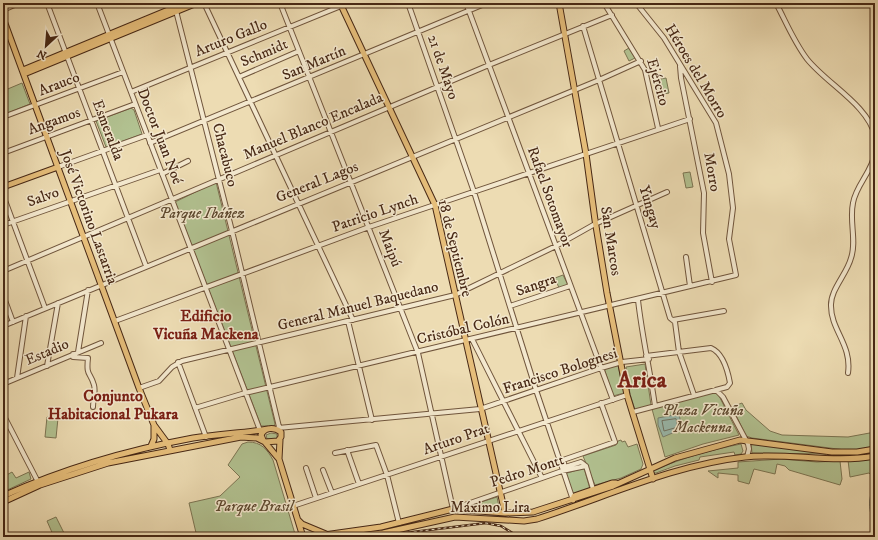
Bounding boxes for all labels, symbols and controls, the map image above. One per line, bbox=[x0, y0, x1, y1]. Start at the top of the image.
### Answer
street label: Arturo Gallo bbox=[192, 15, 270, 61]
street label: Héroes del Morro bbox=[660, 20, 732, 122]
north arrow bbox=[26, 26, 66, 66]
street label: 21 de Mayo bbox=[423, 32, 463, 102]
street label: Schmidt bbox=[237, 34, 291, 71]
street label: San Martín bbox=[279, 41, 349, 85]
text: N bbox=[35, 46, 49, 62]
street label: Ejército bbox=[642, 56, 674, 108]
street label: Arauco bbox=[36, 68, 82, 100]
street label: Doctor Juan Noé bbox=[133, 85, 187, 188]
street label: Manuel Blanco Encalada bbox=[240, 88, 386, 164]
street label: Esmeralda bbox=[88, 97, 128, 164]
street label: Angamos bbox=[25, 103, 83, 139]
street label: Chacabuco bbox=[208, 121, 242, 189]
street label: Rafael Sotomayor bbox=[523, 144, 577, 251]
street label: José Victorino Lastarria bbox=[55, 145, 122, 287]
street label: Morro bbox=[699, 151, 725, 193]
street label: General Lagos bbox=[273, 157, 361, 207]
street label: Salvo bbox=[24, 183, 62, 211]
street label: Yungay bbox=[634, 183, 666, 232]
street label: Patricio Lynch bbox=[329, 189, 421, 237]
street label: 18 de Septiembre bbox=[434, 197, 476, 299]
park label: Parque Ibáñez bbox=[159, 204, 245, 223]
street label: San Marcos bbox=[596, 205, 626, 277]
street label: Maipú bbox=[374, 227, 406, 269]
street label: Sangra bbox=[513, 269, 559, 301]
street label: General Manuel Baquedano bbox=[276, 277, 440, 335]
district label: Edificio Vicuña Mackena bbox=[152, 306, 260, 344]
street label: Cristóbal Colón bbox=[415, 309, 511, 349]
street label: Estadio bbox=[22, 334, 72, 370]
street label: Francisco Bolognesi bbox=[500, 344, 620, 398]
district label: Arica bbox=[617, 366, 668, 395]
district label: Conjunto Habitacional Pukara bbox=[48, 386, 179, 424]
park label: Plaza Vicuña Mackenna bbox=[662, 401, 744, 437]
street label: Arturo Prat bbox=[420, 419, 492, 459]
street label: Pedro Montt bbox=[488, 450, 566, 492]
park label: Parque Brasil bbox=[214, 497, 296, 516]
street label: Máximo Lira bbox=[450, 498, 530, 517]

